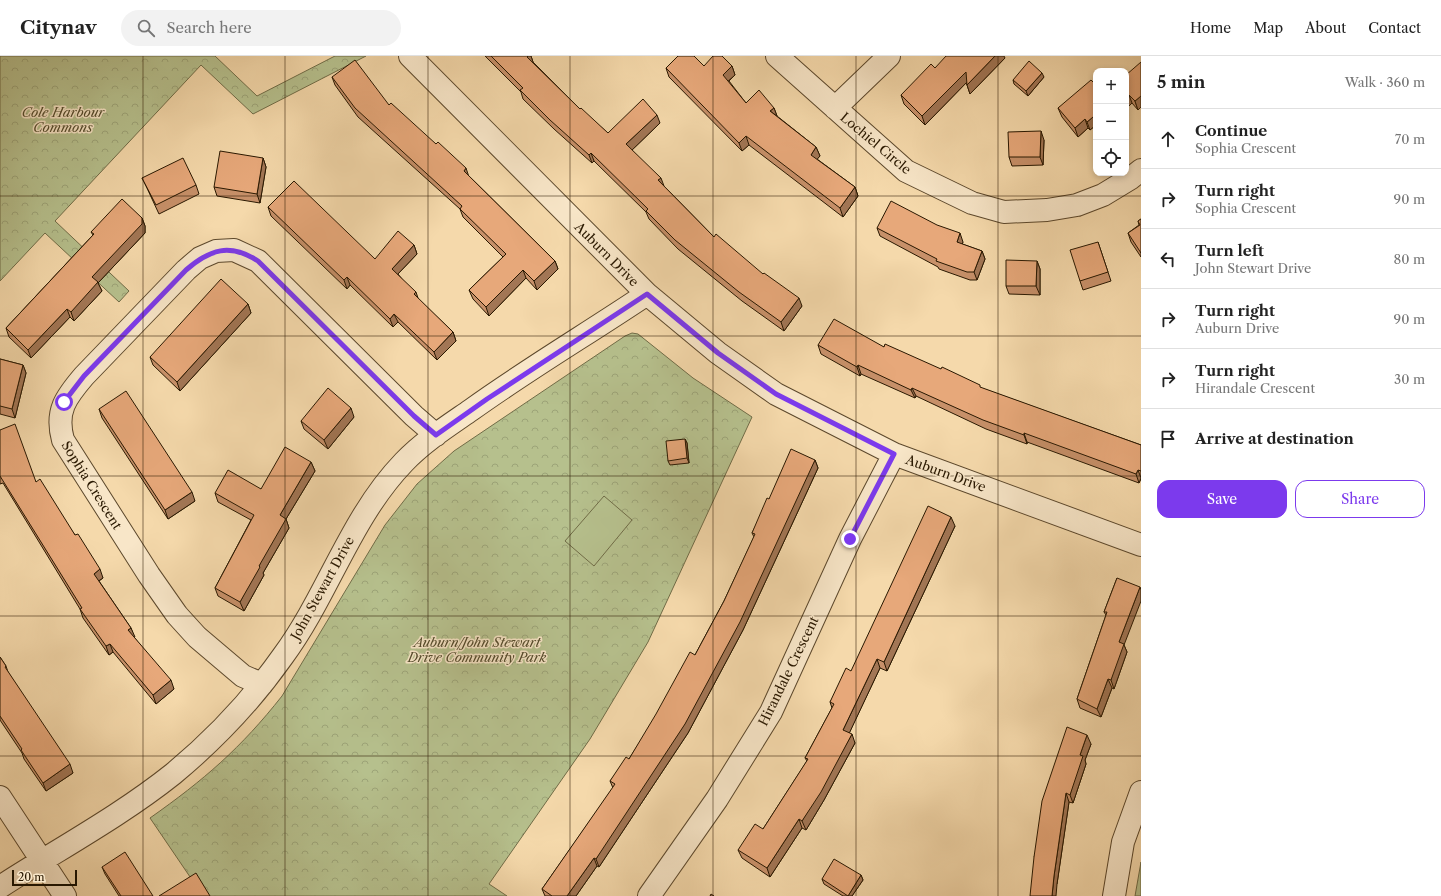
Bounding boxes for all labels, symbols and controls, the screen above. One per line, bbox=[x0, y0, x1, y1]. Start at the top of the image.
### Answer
search box bbox=[121, 10, 401, 46]
text: Citynav bbox=[20, 16, 97, 39]
icon: search bbox=[135, 17, 157, 39]
text: Search here bbox=[167, 18, 252, 37]
text: Home bbox=[1190, 19, 1231, 37]
text: Map bbox=[1253, 19, 1283, 37]
text: About bbox=[1305, 19, 1346, 37]
text: Contact bbox=[1368, 19, 1421, 37]
map controls bbox=[1093, 68, 1129, 176]
button: + bbox=[1093, 68, 1129, 104]
text: 5 min bbox=[1157, 72, 1205, 92]
text: Walk · 360 m bbox=[1345, 74, 1425, 90]
park label: Cole Harbour Commons bbox=[22, 104, 105, 135]
button: − bbox=[1093, 104, 1129, 140]
street label: Lochiel Circle bbox=[837, 109, 915, 177]
text: Continue bbox=[1195, 121, 1267, 140]
icon: ahead bbox=[1157, 128, 1179, 150]
text: 70 m bbox=[1395, 131, 1425, 147]
button: locate bbox=[1093, 140, 1129, 176]
text: Sophia Crescent bbox=[1195, 140, 1296, 156]
text: Turn right bbox=[1195, 181, 1275, 200]
icon: right bbox=[1157, 188, 1179, 210]
text: 90 m bbox=[1394, 191, 1425, 207]
text: Sophia Crescent bbox=[1195, 200, 1296, 216]
street label: Auburn Drive bbox=[571, 218, 642, 289]
text: Turn left bbox=[1195, 241, 1264, 260]
icon: left bbox=[1157, 248, 1179, 270]
text: 80 m bbox=[1393, 251, 1425, 267]
text: John Stewart Drive bbox=[1195, 260, 1311, 276]
text: Turn right bbox=[1195, 301, 1275, 320]
icon: right bbox=[1157, 308, 1179, 330]
text: 90 m bbox=[1394, 311, 1425, 327]
text: Auburn Drive bbox=[1195, 320, 1279, 336]
text: Turn right bbox=[1195, 361, 1275, 380]
icon: right bbox=[1157, 368, 1179, 390]
text: 30 m bbox=[1394, 371, 1425, 387]
text: Hirandale Crescent bbox=[1195, 380, 1315, 396]
route start bbox=[55, 393, 73, 411]
icon: arrive bbox=[1157, 428, 1179, 450]
text: Arrive at destination bbox=[1195, 429, 1354, 448]
street label: Sophia Crescent bbox=[58, 438, 126, 532]
street label: Auburn Drive bbox=[903, 451, 988, 495]
button: Save bbox=[1157, 480, 1287, 518]
button: Share bbox=[1295, 480, 1425, 518]
route end bbox=[841, 530, 859, 548]
street label: John Stewart Drive bbox=[286, 533, 357, 644]
street label: Hirandale Crescent bbox=[755, 613, 822, 728]
park label: Auburn/John Stewart Drive Community Park bbox=[407, 634, 546, 665]
scale bar bbox=[12, 868, 77, 887]
text: 20 m bbox=[18, 870, 44, 884]

